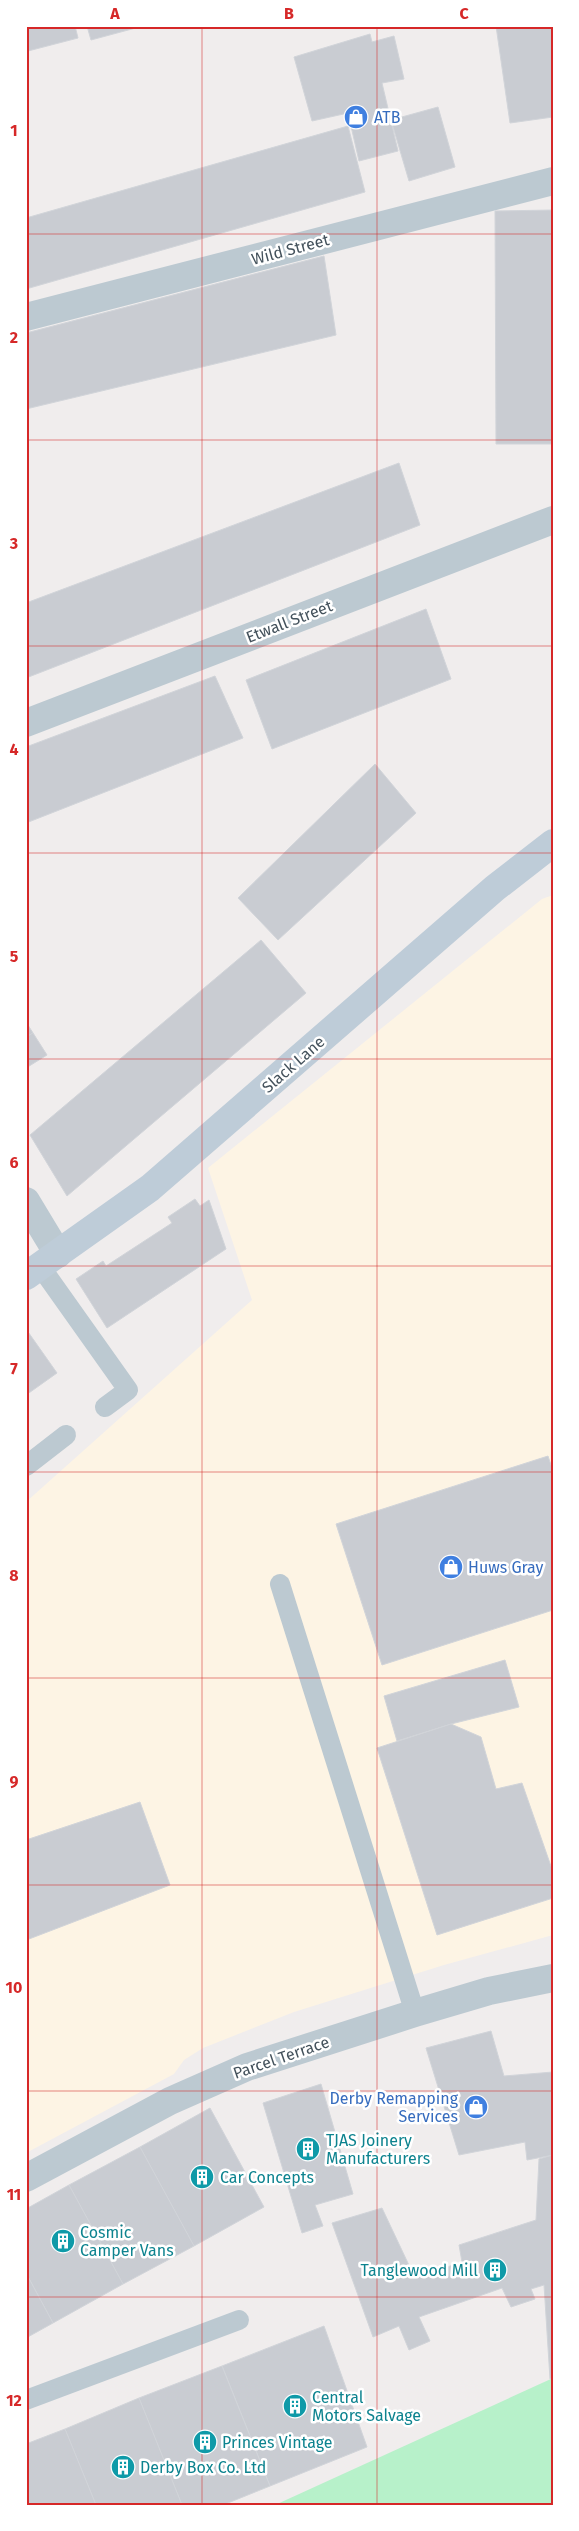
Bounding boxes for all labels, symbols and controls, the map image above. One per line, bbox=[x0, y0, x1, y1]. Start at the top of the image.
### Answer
text: A bbox=[109, 4, 120, 23]
text: B bbox=[284, 4, 294, 23]
text: C bbox=[459, 4, 469, 23]
shop icon: ATB bbox=[343, 104, 369, 130]
place label: ATB bbox=[374, 108, 401, 127]
text: 1 bbox=[10, 121, 18, 140]
street label: Wild Street bbox=[249, 230, 331, 269]
text: 2 bbox=[10, 328, 18, 347]
text: 3 bbox=[9, 534, 18, 553]
street label: Etwall Street bbox=[243, 596, 335, 647]
text: 4 bbox=[9, 740, 19, 759]
text: 5 bbox=[10, 947, 19, 966]
street label: Slack Lane bbox=[258, 1032, 329, 1097]
text: 6 bbox=[9, 1153, 19, 1172]
text: 7 bbox=[10, 1359, 18, 1378]
shop icon: Huws Gray bbox=[438, 1554, 464, 1580]
place label: Huws Gray bbox=[468, 1558, 544, 1577]
text: 8 bbox=[9, 1566, 19, 1585]
text: 9 bbox=[10, 1772, 19, 1791]
text: 10 bbox=[6, 1978, 22, 1997]
street label: Parcel Terrace bbox=[231, 2032, 332, 2083]
place label: Derby Remapping Services bbox=[329, 2089, 459, 2126]
shop icon: Derby Remapping Services bbox=[463, 2094, 489, 2120]
place label: TJAS Joinery Manufacturers bbox=[326, 2131, 430, 2168]
building icon: TJAS Joinery Manufacturers bbox=[295, 2136, 321, 2162]
building icon: Car Concepts bbox=[189, 2164, 215, 2190]
place label: Car Concepts bbox=[220, 2168, 314, 2187]
text: 11 bbox=[7, 2185, 21, 2204]
place label: Cosmic Camper Vans bbox=[80, 2223, 174, 2260]
building icon: Cosmic Camper Vans bbox=[50, 2228, 76, 2254]
building icon: Tanglewood Mill bbox=[482, 2257, 508, 2283]
place label: Tanglewood Mill bbox=[360, 2261, 478, 2280]
place label: Central Motors Salvage bbox=[312, 2388, 421, 2425]
text: 12 bbox=[6, 2391, 22, 2410]
building icon: Central Motors Salvage bbox=[282, 2393, 308, 2419]
building icon: Princes Vintage bbox=[192, 2429, 218, 2455]
place label: Princes Vintage bbox=[222, 2433, 333, 2452]
building icon: Derby Box Co. Ltd bbox=[110, 2454, 136, 2480]
place label: Derby Box Co. Ltd bbox=[140, 2458, 266, 2477]

